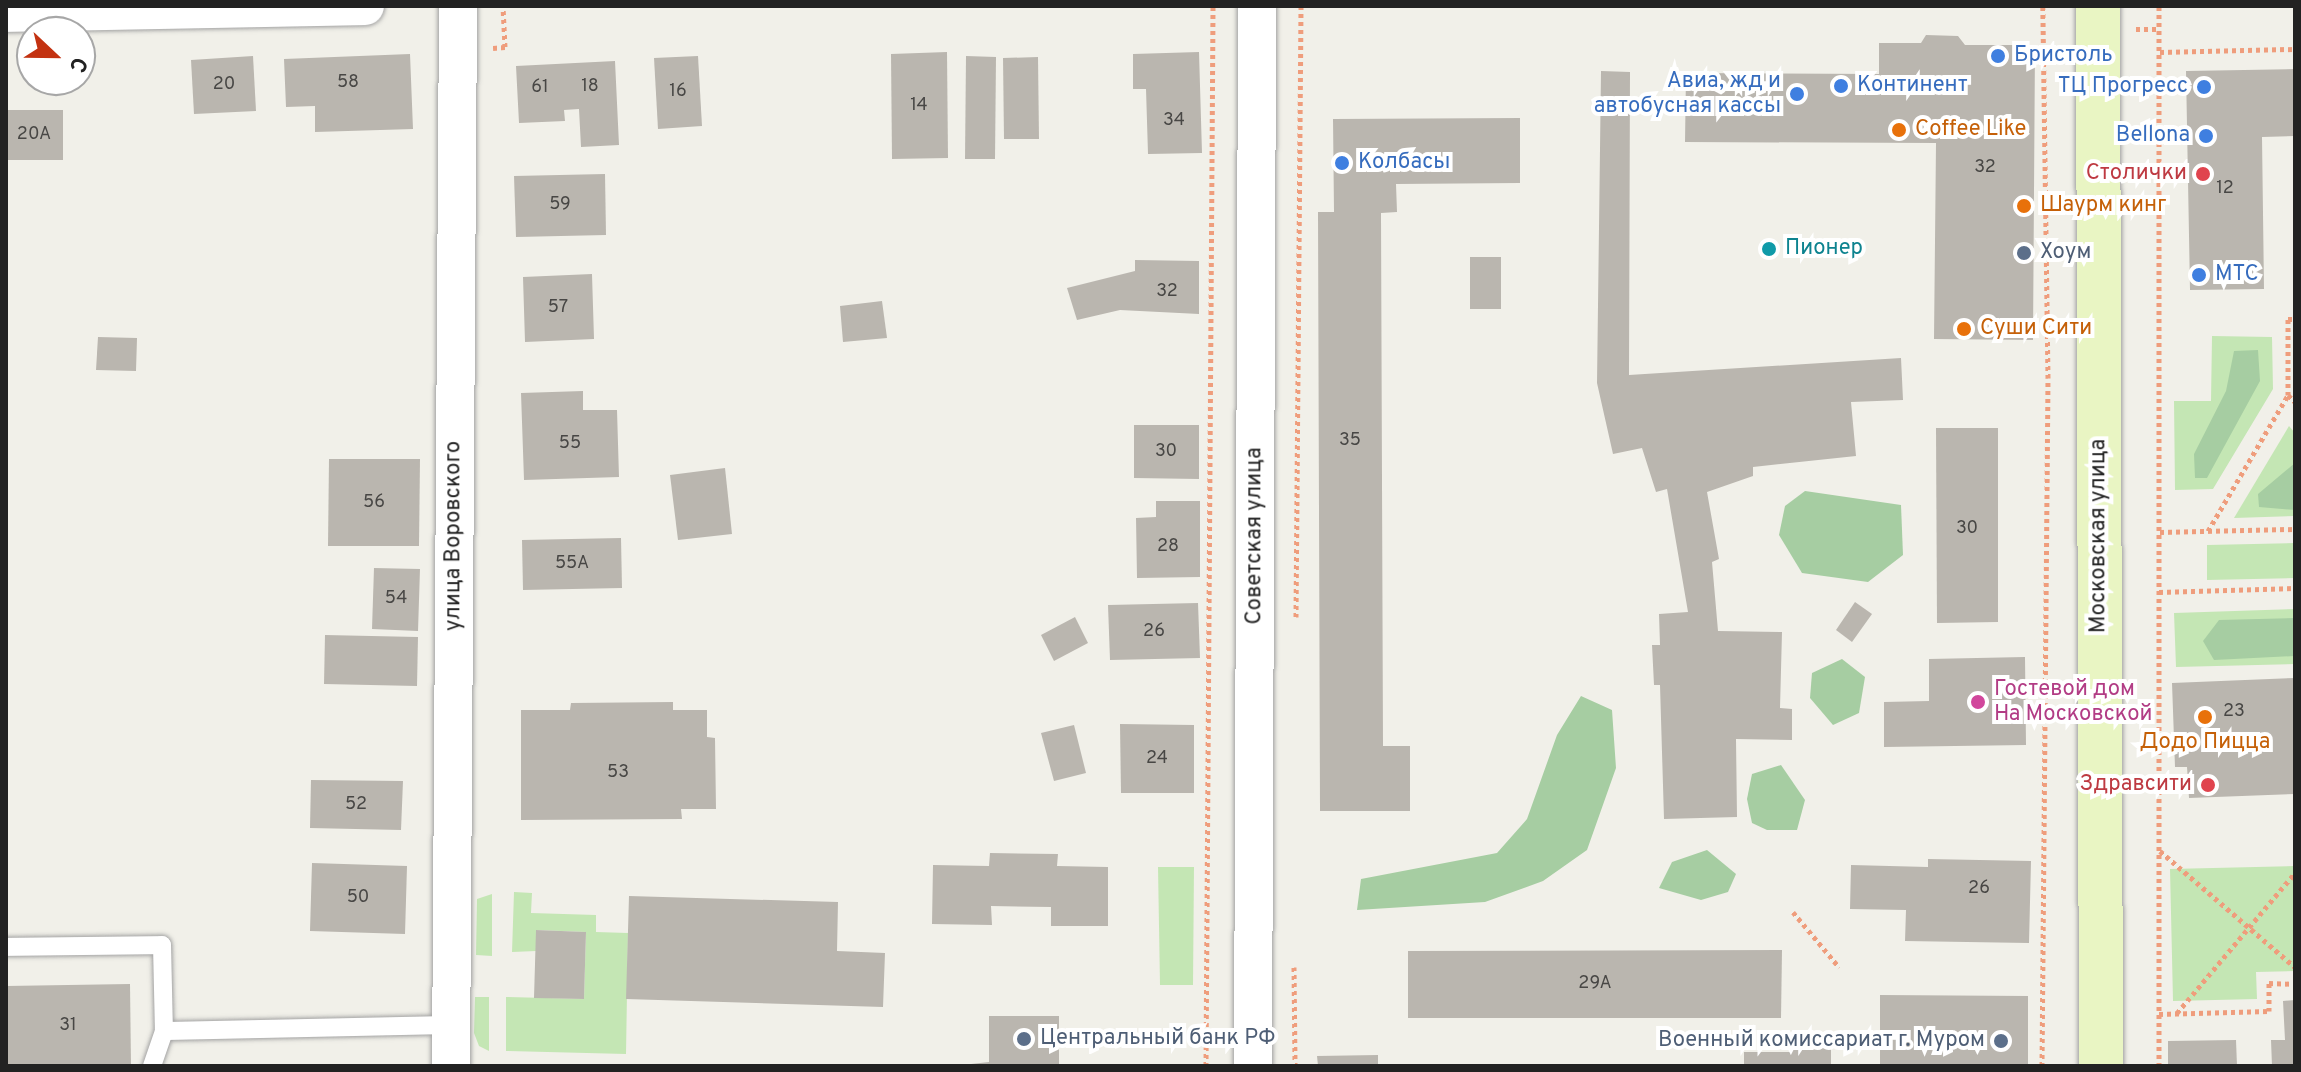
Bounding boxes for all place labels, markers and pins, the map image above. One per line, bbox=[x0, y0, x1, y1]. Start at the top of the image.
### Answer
place label: Бристоль bbox=[2014, 43, 2113, 69]
marker: Бристоль bbox=[1989, 47, 2007, 65]
place label: Авиа, жд и автобусная кассы bbox=[1594, 68, 1781, 120]
place label: Континент bbox=[1857, 73, 1968, 99]
place label: ТЦ Прогресс bbox=[2058, 74, 2188, 100]
marker: Континент bbox=[1832, 77, 1850, 95]
marker: ТЦ Прогресс bbox=[2195, 78, 2213, 96]
marker: Авиа, жд и автобусная кассы bbox=[1788, 85, 1806, 103]
place label: Coffee Like bbox=[1915, 117, 2026, 143]
marker: Coffee Like bbox=[1890, 121, 1908, 139]
place label: Bellona bbox=[2116, 123, 2190, 149]
marker: Bellona bbox=[2197, 127, 2215, 145]
place label: Колбасы bbox=[1358, 150, 1450, 176]
marker: Колбасы bbox=[1333, 154, 1351, 172]
place label: Столички bbox=[2086, 161, 2187, 187]
marker: Столички bbox=[2194, 165, 2212, 183]
place label: Шаурм кинг bbox=[2040, 193, 2166, 219]
marker: Шаурм кинг bbox=[2015, 197, 2033, 215]
place label: Пионер bbox=[1785, 236, 1863, 262]
marker: Пионер bbox=[1760, 240, 1778, 258]
place label: Хоум bbox=[2040, 240, 2091, 266]
marker: Хоум bbox=[2015, 244, 2033, 262]
place label: МТС bbox=[2215, 262, 2259, 288]
marker: МТС bbox=[2190, 266, 2208, 284]
place label: Суши Сити bbox=[1980, 316, 2092, 342]
marker: Суши Сити bbox=[1955, 320, 1973, 338]
place label: Гостевой дом На Московской bbox=[1994, 676, 2153, 728]
marker: Гостевой дом На Московской bbox=[1969, 693, 1987, 711]
marker: Додо Пицца bbox=[2196, 708, 2214, 726]
place label: Додо Пицца bbox=[2140, 730, 2270, 756]
place label: Здравсити bbox=[2080, 772, 2192, 798]
marker: Здравсити bbox=[2199, 776, 2217, 794]
place label: Центральный банк РФ bbox=[1040, 1026, 1276, 1052]
place label: Военный комиссариат г. Муром bbox=[1658, 1028, 1985, 1054]
marker: Центральный банк РФ bbox=[1015, 1030, 1033, 1048]
marker: Военный комиссариат г. Муром bbox=[1992, 1032, 2010, 1050]

